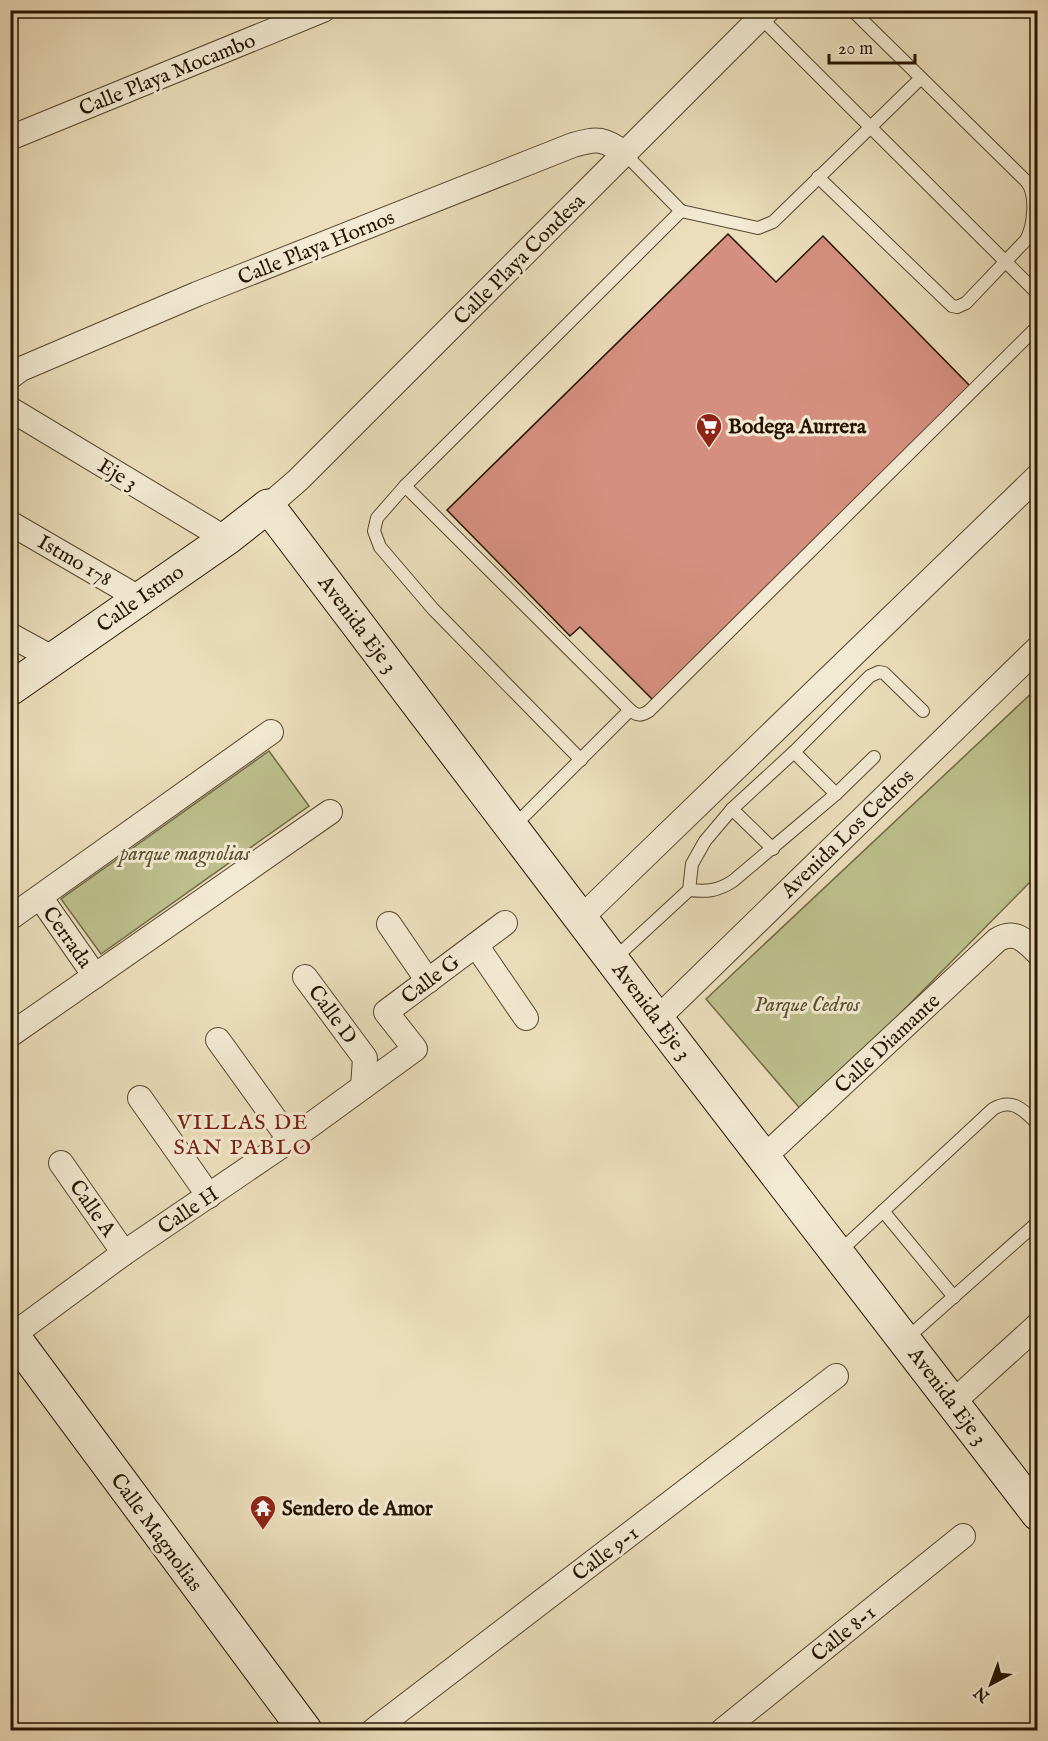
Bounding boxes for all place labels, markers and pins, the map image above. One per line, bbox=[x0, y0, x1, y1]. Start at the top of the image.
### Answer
supermarket icon: Bodega Aurrera bbox=[694, 411, 724, 449]
place label: Bodega Aurrera bbox=[728, 414, 867, 441]
temple icon: Sendero de Amor bbox=[248, 1493, 278, 1531]
place label: Sendero de Amor bbox=[282, 1496, 433, 1523]

